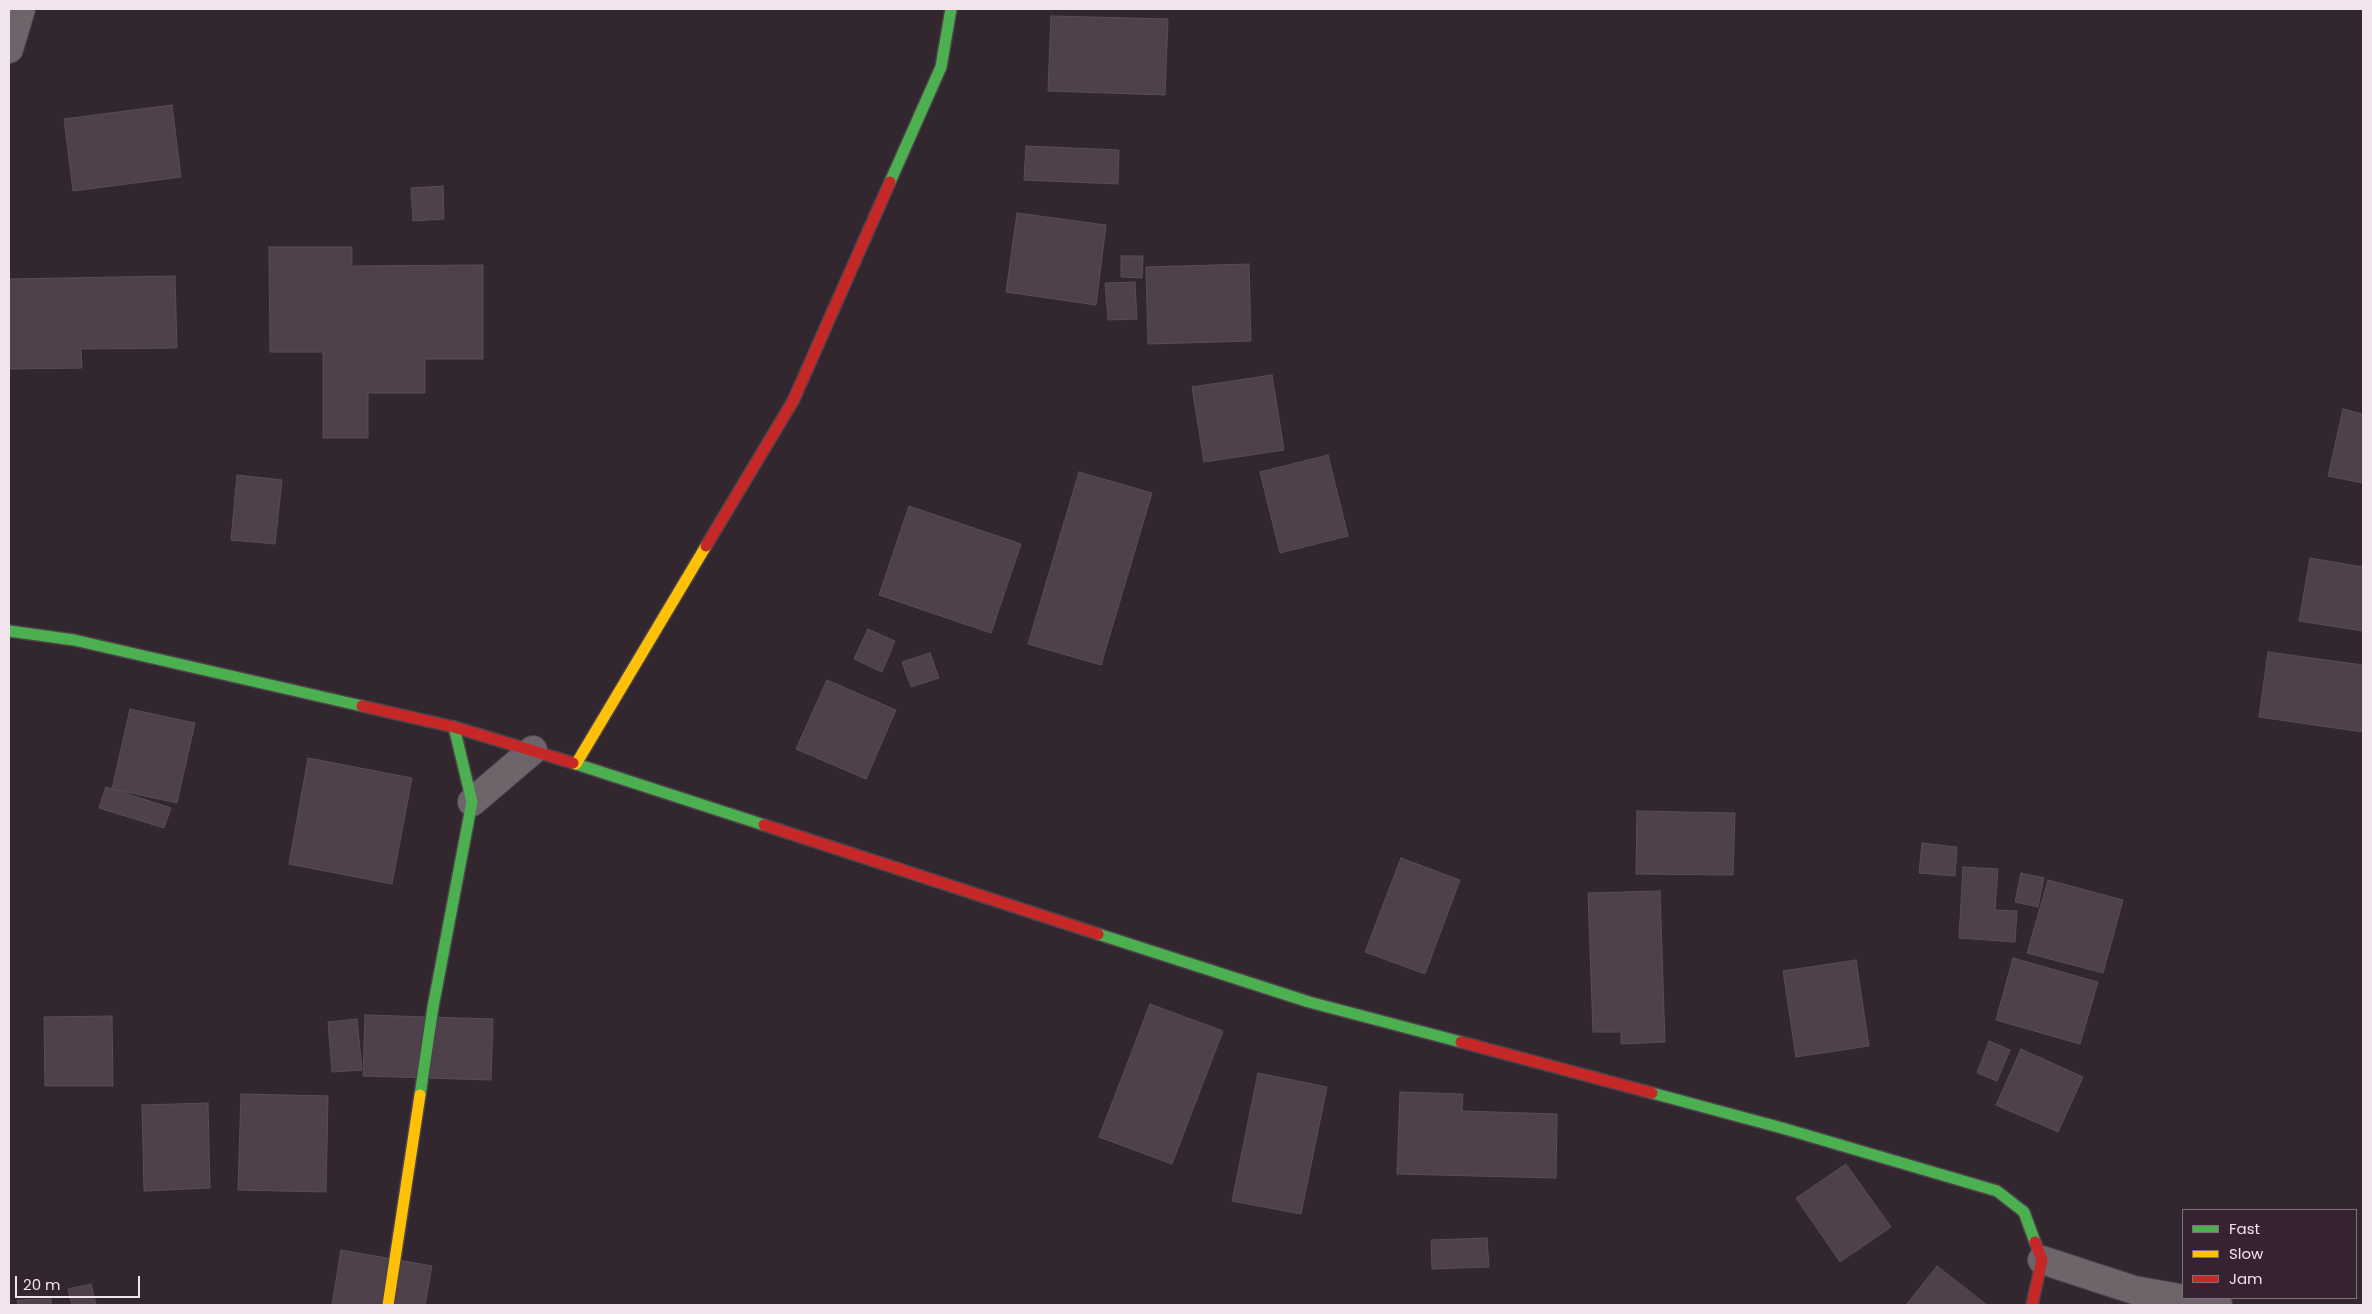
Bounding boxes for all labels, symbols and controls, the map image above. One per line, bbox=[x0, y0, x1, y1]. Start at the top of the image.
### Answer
legend bbox=[2182, 1209, 2357, 1299]
text: Fast bbox=[2229, 1218, 2260, 1239]
text: Slow bbox=[2229, 1243, 2263, 1264]
scale bar bbox=[18, 1266, 142, 1298]
text: Jam bbox=[2229, 1268, 2263, 1289]
text: 20 m bbox=[23, 1274, 61, 1295]

